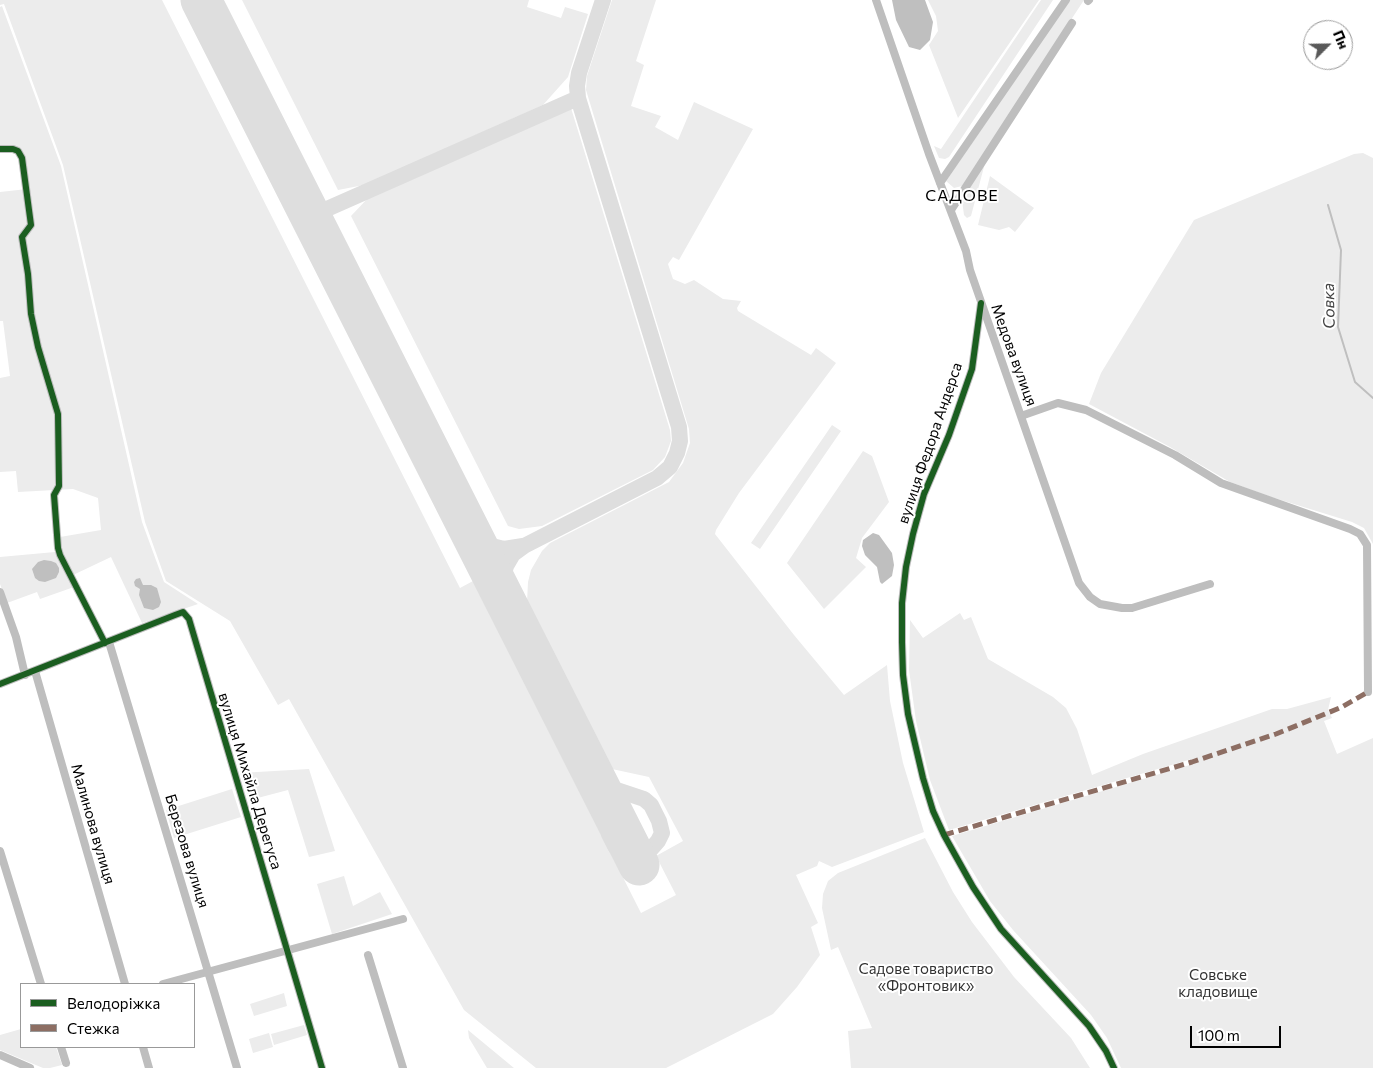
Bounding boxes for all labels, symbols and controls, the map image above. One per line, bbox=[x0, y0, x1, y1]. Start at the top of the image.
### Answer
north arrow bbox=[1303, 20, 1353, 70]
text: Пн bbox=[1330, 27, 1353, 51]
district label: САДОВЕ bbox=[925, 186, 999, 206]
water label: Совка bbox=[1319, 283, 1339, 329]
street label: Медова вулиця bbox=[987, 301, 1041, 409]
street label: вулиця Федора Андерса bbox=[894, 360, 966, 526]
street label: вулиця Михайла Дерегуса bbox=[214, 690, 286, 872]
street label: Малинова вулиця bbox=[67, 762, 119, 886]
street label: Березова вулиця bbox=[161, 792, 213, 910]
park label: Садове товариство «Фронтовик» bbox=[859, 960, 993, 995]
park label: Совське кладовище bbox=[1178, 966, 1258, 1001]
legend bbox=[20, 983, 195, 1048]
text: Велодоріжка bbox=[67, 994, 160, 1012]
scale bar bbox=[1193, 1016, 1284, 1048]
text: Стежка bbox=[67, 1019, 120, 1037]
text: 100 m bbox=[1198, 1026, 1240, 1044]

